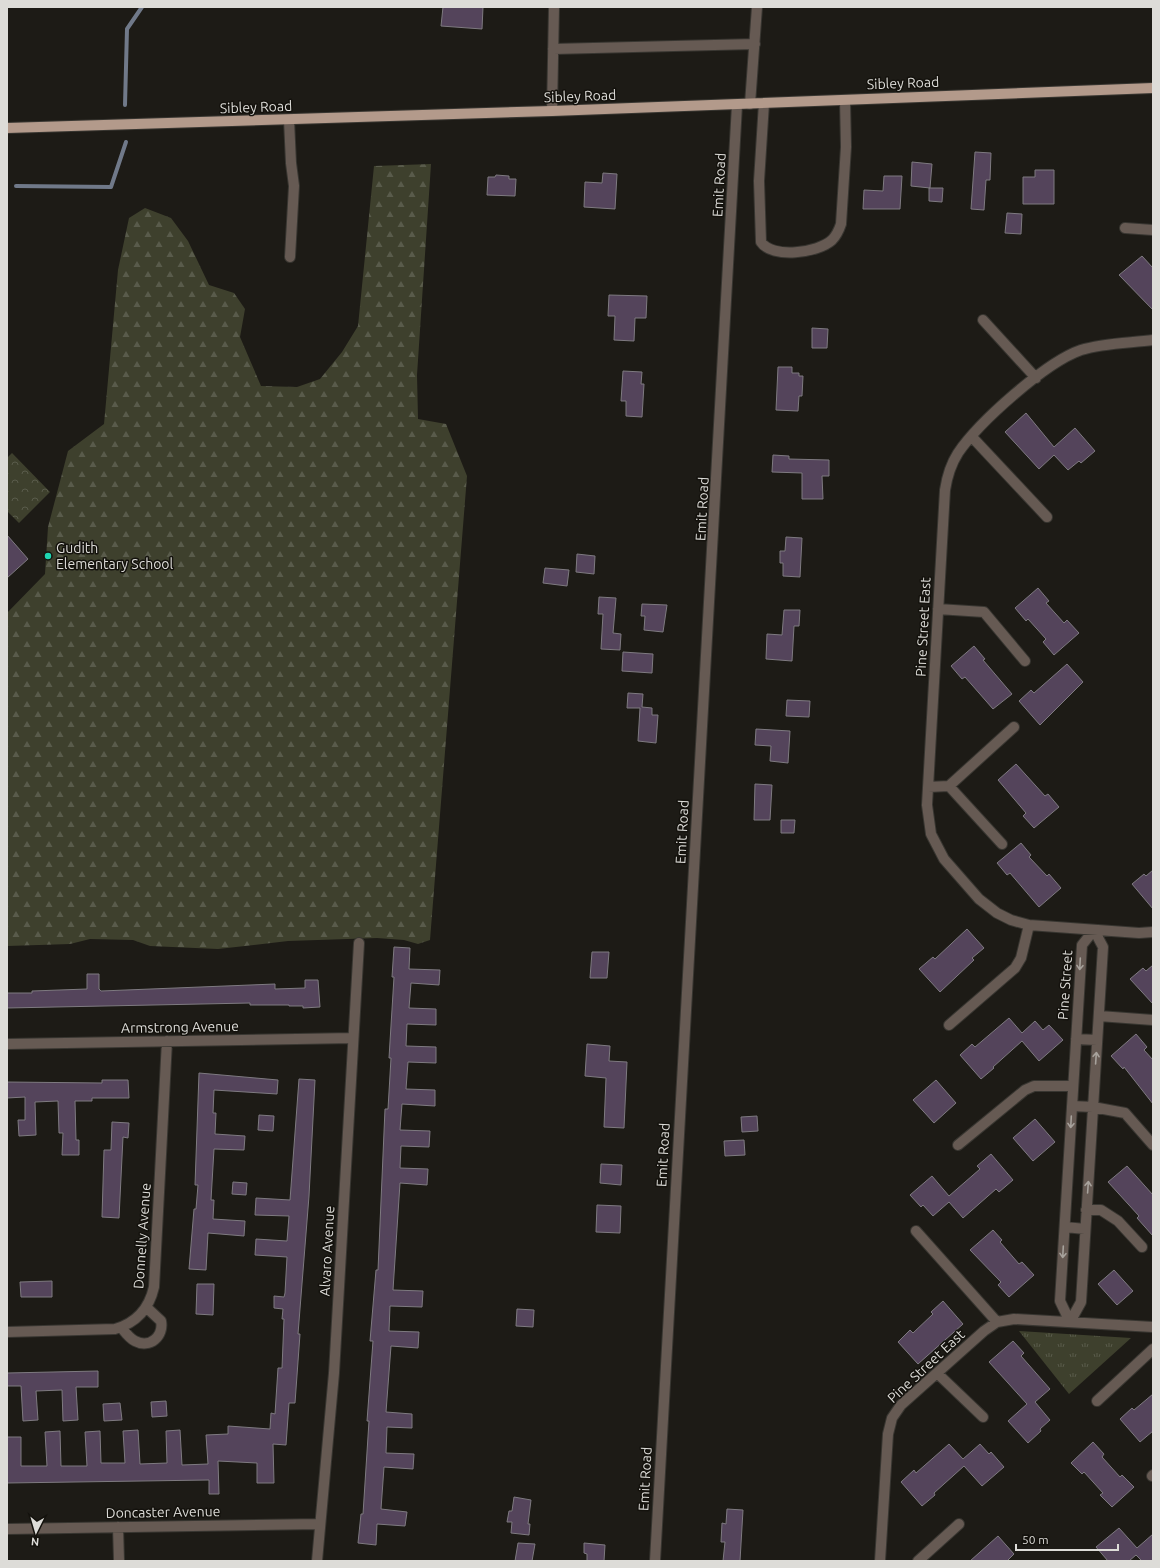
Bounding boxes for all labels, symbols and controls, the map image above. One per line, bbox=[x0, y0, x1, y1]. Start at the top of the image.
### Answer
street label: Sibley Road bbox=[866, 74, 940, 92]
street label: Sibley Road bbox=[543, 87, 617, 105]
street label: Sibley Road bbox=[219, 98, 293, 116]
street label: Emit Road bbox=[709, 152, 729, 218]
street label: Emit Road bbox=[692, 476, 712, 542]
place label: Gudith Elementary School bbox=[56, 540, 174, 572]
marker: Gudith Elementary School bbox=[43, 551, 53, 561]
street label: Pine Street East bbox=[912, 576, 934, 677]
street label: Emit Road bbox=[672, 799, 692, 865]
street label: Pine Street bbox=[1055, 949, 1075, 1020]
one-way arrow bbox=[1077, 957, 1084, 970]
street label: Armstrong Avenue bbox=[121, 1018, 239, 1036]
one-way arrow bbox=[1093, 1052, 1100, 1065]
one-way arrow bbox=[1067, 1115, 1075, 1128]
street label: Emit Road bbox=[653, 1122, 673, 1188]
one-way arrow bbox=[1084, 1181, 1091, 1194]
street label: Donnelly Avenue bbox=[130, 1182, 154, 1290]
street label: Alvaro Avenue bbox=[317, 1205, 337, 1297]
one-way arrow bbox=[1060, 1245, 1067, 1258]
street label: Pine Street East bbox=[884, 1326, 968, 1406]
street label: Emit Road bbox=[635, 1446, 655, 1512]
street label: Doncaster Avenue bbox=[106, 1503, 220, 1521]
north arrow bbox=[16, 1512, 56, 1552]
scale bar bbox=[1016, 1526, 1118, 1552]
text: 50 m bbox=[1022, 1533, 1049, 1546]
text: N bbox=[31, 1536, 40, 1548]

